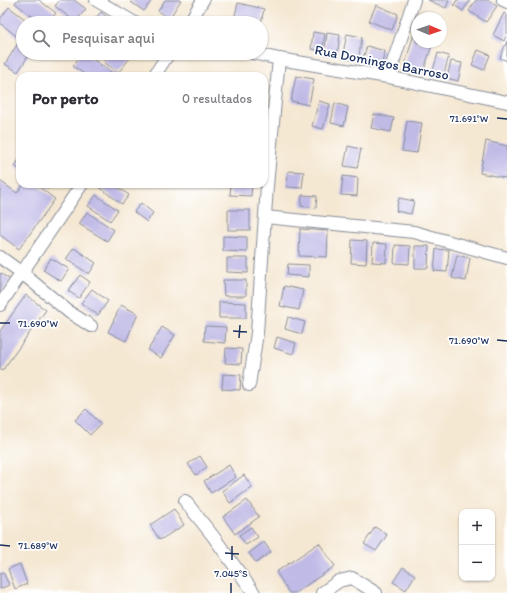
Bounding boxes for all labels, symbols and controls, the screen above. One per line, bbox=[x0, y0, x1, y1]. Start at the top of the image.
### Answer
north arrow bbox=[411, 12, 447, 48]
search box bbox=[16, 16, 268, 60]
icon: search bbox=[30, 27, 52, 49]
text: Pesquisar aqui bbox=[62, 29, 155, 47]
street label: Rua Domingos Barroso bbox=[313, 41, 450, 84]
text: Por perto bbox=[32, 88, 99, 108]
text: 0 resultados bbox=[182, 91, 252, 106]
text: 71.691°W bbox=[450, 112, 489, 125]
text: 71.690°W bbox=[18, 317, 59, 330]
text: 71.690°W bbox=[449, 334, 490, 347]
map controls bbox=[459, 509, 495, 581]
button: + bbox=[459, 509, 495, 545]
text: 71.689°W bbox=[18, 539, 58, 552]
button: − bbox=[459, 545, 495, 581]
text: 7.045°S bbox=[214, 567, 248, 580]

